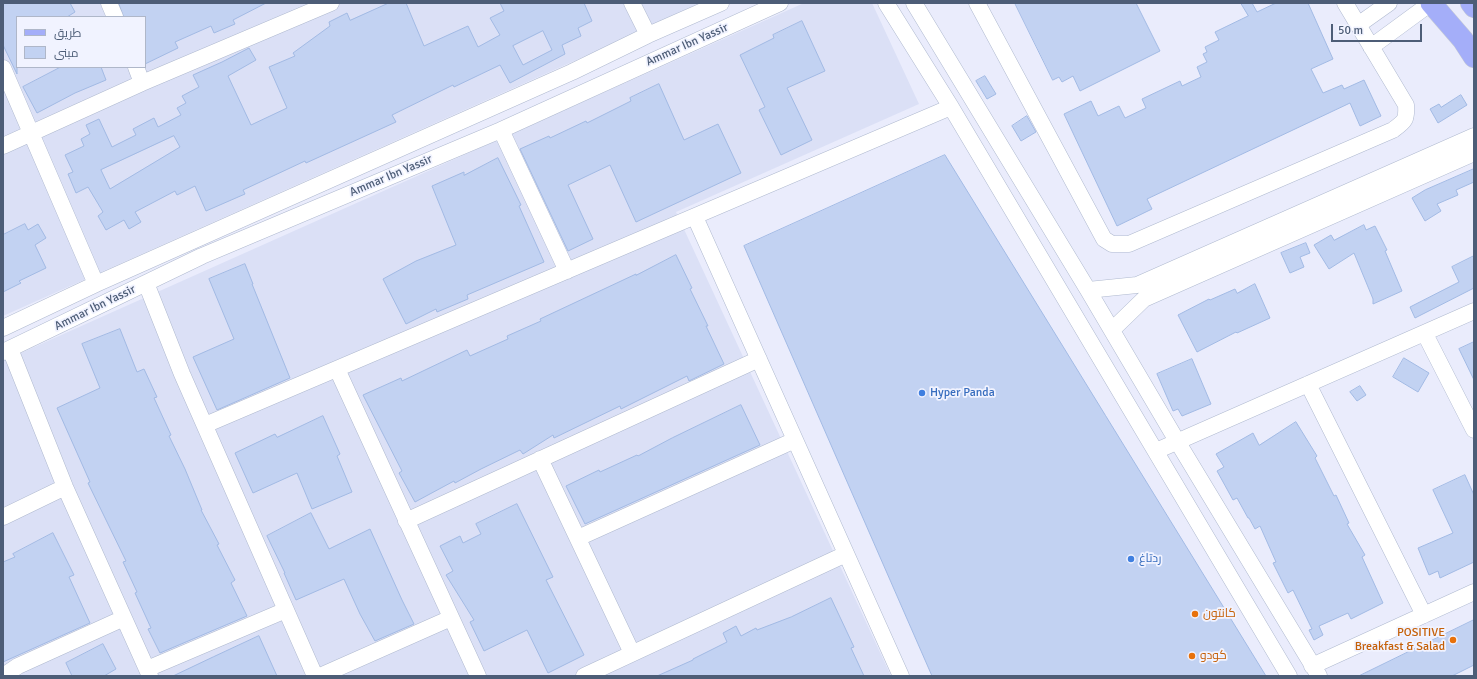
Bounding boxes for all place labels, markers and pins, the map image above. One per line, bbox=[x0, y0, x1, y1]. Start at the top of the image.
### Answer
place label: Hyper Panda bbox=[930, 386, 995, 400]
marker: Hyper Panda bbox=[917, 388, 927, 398]
place label: ردتاغ bbox=[1139, 552, 1161, 566]
marker: ردتاغ bbox=[1126, 554, 1136, 564]
place label: كانتون bbox=[1203, 607, 1236, 621]
marker: كانتون bbox=[1190, 609, 1200, 619]
place label: POSITIVE Breakfast & Salad bbox=[1355, 626, 1445, 654]
marker: POSITIVE Breakfast & Salad bbox=[1448, 635, 1458, 645]
place label: كودو bbox=[1200, 649, 1227, 663]
marker: كودو bbox=[1187, 651, 1197, 661]

